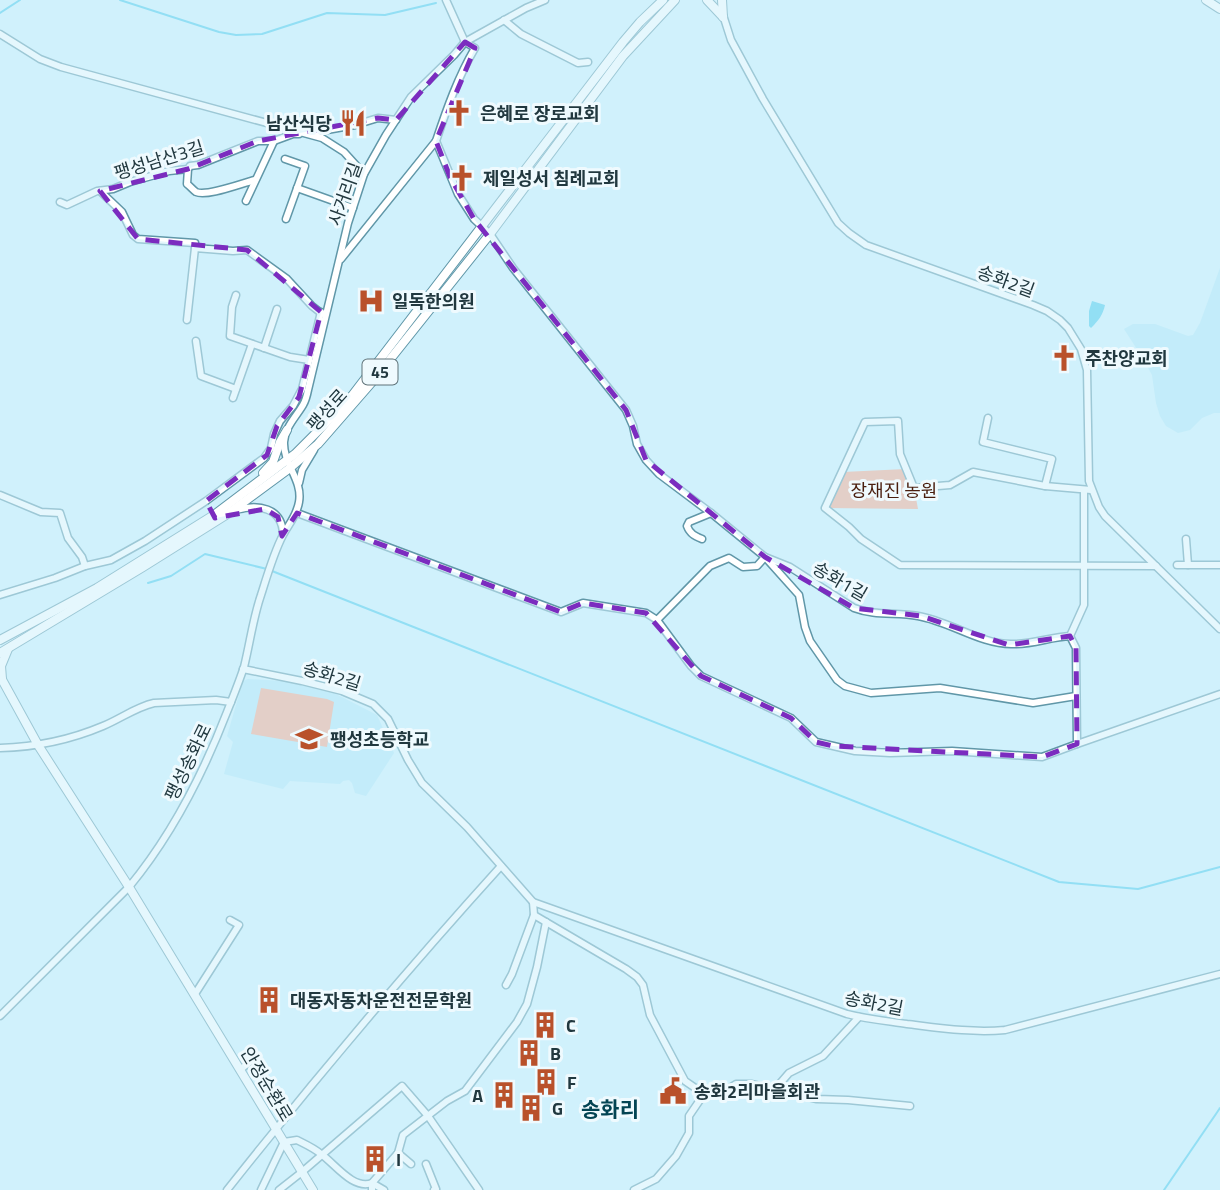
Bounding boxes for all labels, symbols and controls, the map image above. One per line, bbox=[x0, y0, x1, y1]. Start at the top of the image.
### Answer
church icon: 은혜로 장로교회 bbox=[444, 98, 474, 128]
place label: 은혜로 장로교회 bbox=[480, 100, 600, 127]
restaurant icon: 남산식당 bbox=[338, 108, 368, 138]
place label: 남산식당 bbox=[266, 110, 332, 137]
street label: 팽성남산3길 bbox=[111, 134, 207, 186]
street label: 사거리길 bbox=[321, 158, 369, 230]
church icon: 제일성서 침례교회 bbox=[447, 163, 477, 193]
place label: 제일성서 침례교회 bbox=[483, 165, 619, 192]
street label: 송화2길 bbox=[973, 258, 1039, 304]
hospital icon: 일독한의원 bbox=[356, 286, 386, 316]
place label: 일독한의원 bbox=[392, 288, 475, 315]
church icon: 주찬양교회 bbox=[1049, 343, 1079, 373]
place label: 주찬양교회 bbox=[1085, 345, 1168, 372]
road number: 45 bbox=[362, 360, 398, 384]
street label: 팽성로 bbox=[300, 383, 354, 437]
park label: 장재진 농원 bbox=[851, 477, 937, 504]
street label: 송화1길 bbox=[807, 554, 873, 608]
street label: 송화2길 bbox=[299, 654, 365, 698]
street label: 팽성송화로 bbox=[158, 719, 218, 805]
school or university icon: 팽성초등학교 bbox=[294, 724, 324, 754]
place label: 팽성초등학교 bbox=[330, 726, 429, 753]
street label: 송화2길 bbox=[842, 984, 906, 1022]
building icon: 대동자동차운전전문학원 bbox=[254, 985, 284, 1015]
place label: 대동자동차운전전문학원 bbox=[290, 987, 472, 1014]
building icon: C bbox=[530, 1010, 560, 1040]
place label: C bbox=[566, 1012, 576, 1039]
building icon: B bbox=[514, 1038, 544, 1068]
place label: B bbox=[550, 1040, 561, 1067]
street label: 안정순환로 bbox=[234, 1042, 300, 1126]
building icon: F bbox=[531, 1067, 561, 1097]
place label: F bbox=[567, 1069, 577, 1096]
public building icon: 송화2리마을회관 bbox=[658, 1076, 688, 1106]
place label: 송화2리마을회관 bbox=[694, 1078, 820, 1105]
building icon: A bbox=[489, 1080, 519, 1110]
place label: A bbox=[472, 1082, 483, 1109]
building icon: G bbox=[516, 1093, 546, 1123]
district label: 송화리 bbox=[581, 1093, 639, 1125]
place label: G bbox=[552, 1095, 563, 1122]
building icon: I bbox=[360, 1144, 390, 1174]
place label: I bbox=[396, 1146, 401, 1173]

